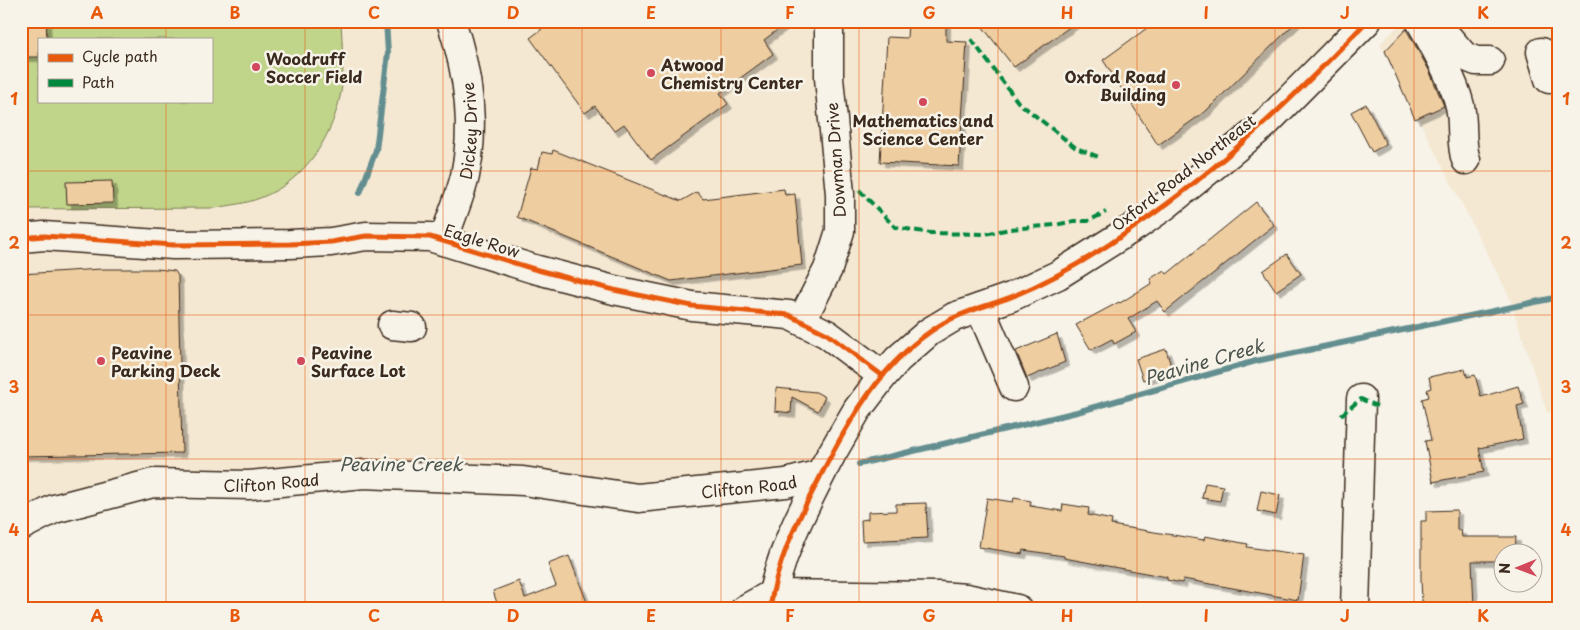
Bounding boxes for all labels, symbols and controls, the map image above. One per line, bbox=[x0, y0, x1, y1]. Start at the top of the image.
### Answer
text: A bbox=[91, 0, 104, 24]
text: B bbox=[230, 0, 241, 24]
text: C bbox=[368, 0, 380, 24]
text: D bbox=[507, 0, 519, 24]
text: E bbox=[646, 0, 656, 24]
text: F bbox=[785, 0, 795, 24]
text: G bbox=[922, 0, 936, 24]
text: H bbox=[1061, 0, 1073, 24]
text: I bbox=[1203, 0, 1209, 24]
text: J bbox=[1340, 0, 1350, 24]
text: K bbox=[1477, 0, 1489, 24]
legend bbox=[38, 38, 212, 102]
text: Cycle path bbox=[82, 44, 158, 67]
place label: Woodruff Soccer Field bbox=[266, 46, 362, 88]
place label: Atwood Chemistry Center bbox=[660, 52, 804, 94]
marker: Woodruff Soccer Field bbox=[250, 61, 262, 73]
place label: Oxford Road Building bbox=[1065, 64, 1166, 106]
marker: Atwood Chemistry Center bbox=[645, 67, 657, 79]
text: Path bbox=[82, 70, 114, 93]
marker: Oxford Road Building bbox=[1170, 79, 1182, 91]
street label: Dickey Drive bbox=[453, 81, 482, 181]
text: 1 bbox=[10, 86, 18, 110]
text: 1 bbox=[1562, 86, 1570, 110]
marker: Mathematics and Science Center bbox=[917, 96, 929, 108]
street label: Dowman Drive bbox=[819, 102, 851, 218]
place label: Mathematics and Science Center bbox=[852, 108, 994, 150]
street label: Oxford Road Northeast bbox=[1106, 108, 1260, 236]
street label: Eagle Row bbox=[441, 217, 523, 263]
text: 2 bbox=[8, 230, 20, 254]
text: 2 bbox=[1560, 230, 1572, 254]
water label: Peavine Creek bbox=[1141, 331, 1268, 391]
place label: Peavine Parking Deck bbox=[111, 340, 221, 382]
place label: Peavine Surface Lot bbox=[311, 340, 406, 382]
marker: Peavine Parking Deck bbox=[95, 355, 107, 367]
marker: Peavine Surface Lot bbox=[295, 355, 307, 367]
text: 3 bbox=[9, 374, 19, 398]
text: 3 bbox=[1561, 374, 1571, 398]
water label: Peavine Creek bbox=[339, 450, 464, 477]
street label: Clifton Road bbox=[223, 466, 320, 497]
street label: Clifton Road bbox=[700, 469, 800, 504]
text: 4 bbox=[9, 517, 20, 541]
text: 4 bbox=[1561, 517, 1572, 541]
north arrow bbox=[1492, 542, 1542, 592]
text: N bbox=[1494, 563, 1515, 574]
text: A bbox=[91, 603, 104, 627]
text: B bbox=[230, 603, 241, 627]
text: C bbox=[368, 603, 380, 627]
text: D bbox=[507, 603, 519, 627]
text: E bbox=[646, 603, 656, 627]
text: F bbox=[785, 603, 795, 627]
text: G bbox=[922, 603, 936, 627]
text: H bbox=[1061, 603, 1073, 627]
text: I bbox=[1203, 603, 1209, 627]
text: J bbox=[1340, 603, 1350, 627]
text: K bbox=[1477, 603, 1489, 627]

